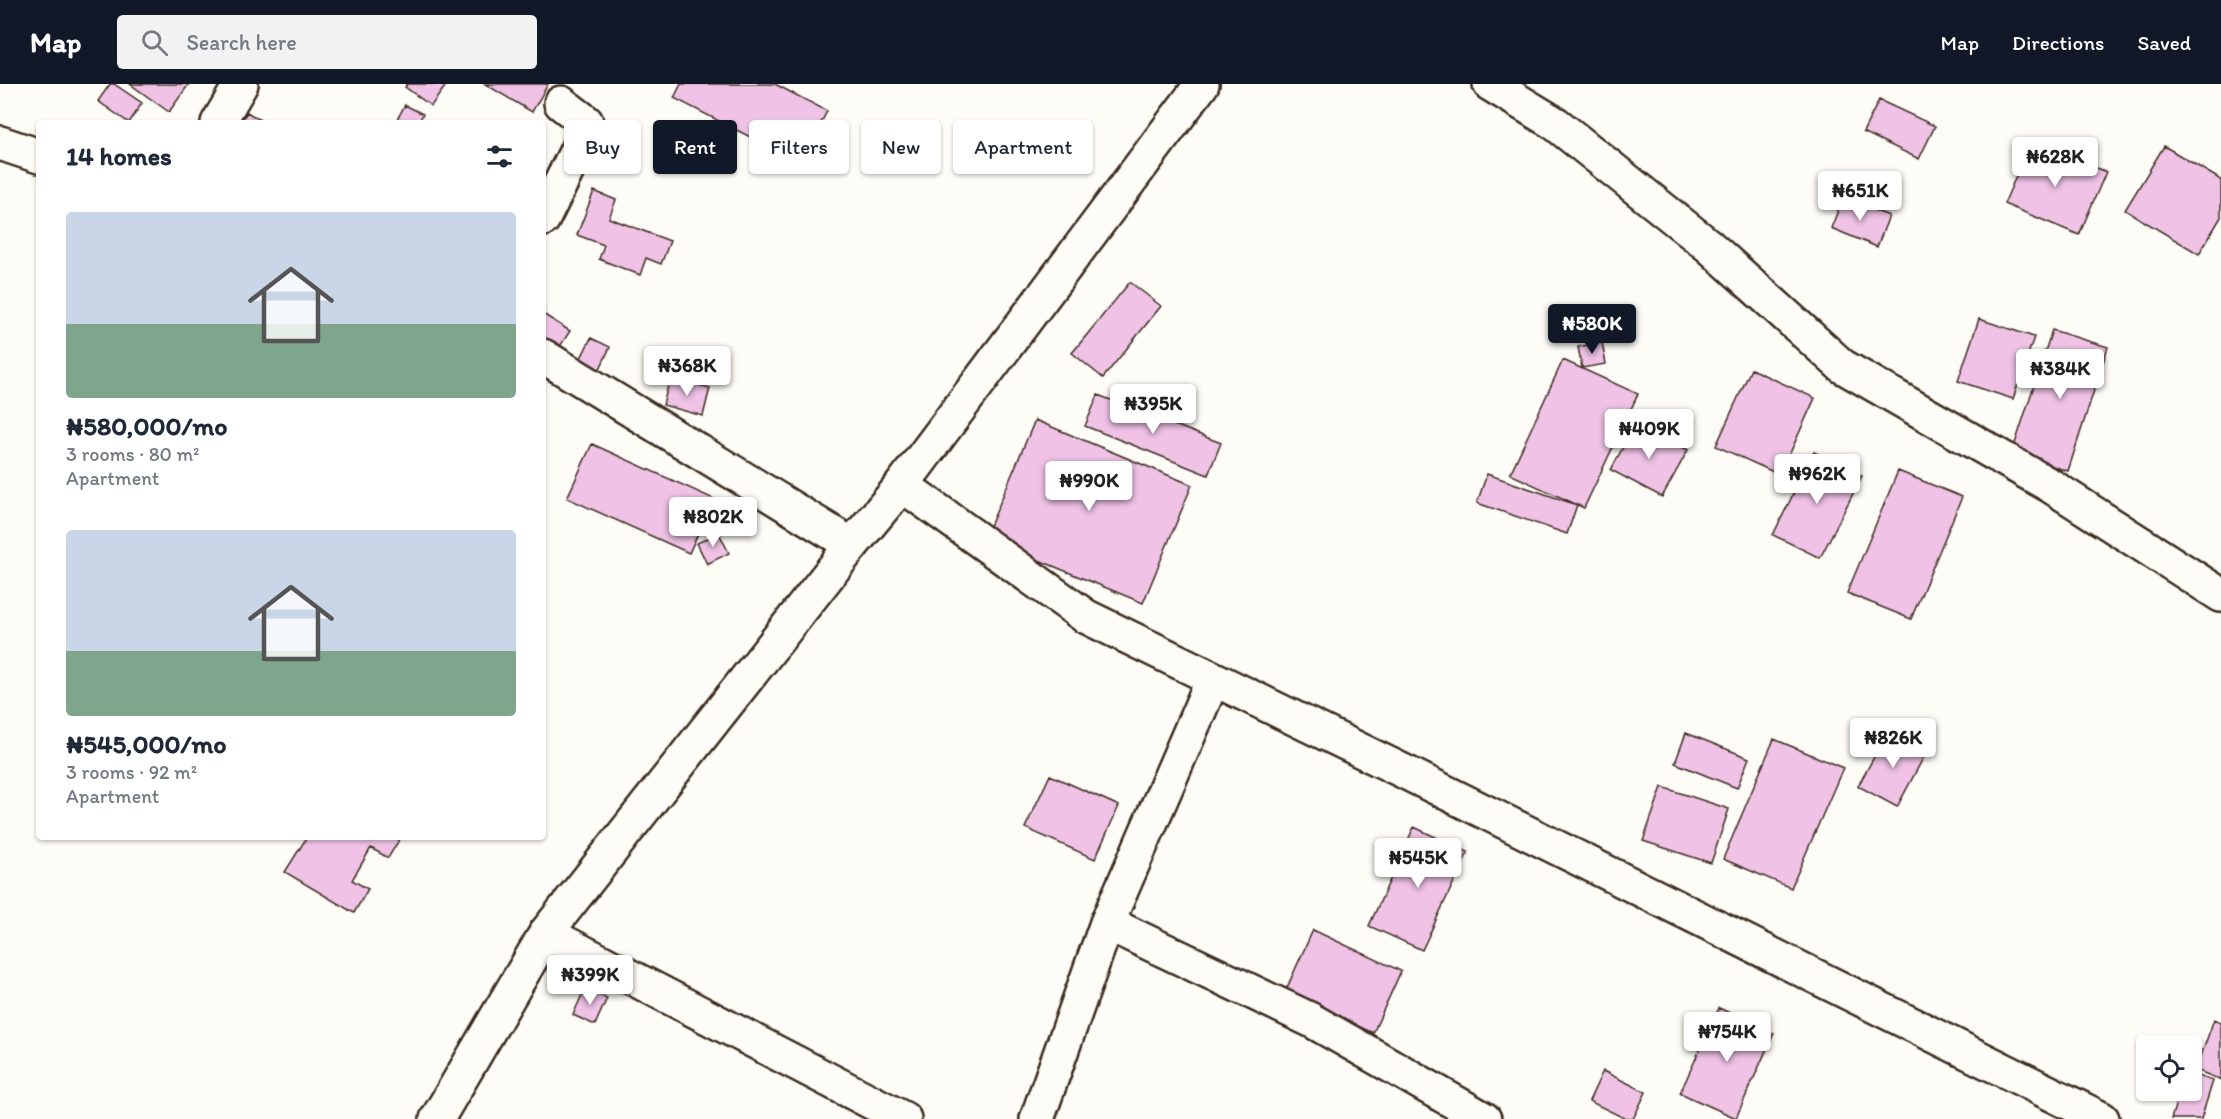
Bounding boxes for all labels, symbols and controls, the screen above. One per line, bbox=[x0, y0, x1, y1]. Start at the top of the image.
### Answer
search box bbox=[117, 15, 537, 69]
text: Map bbox=[30, 25, 81, 59]
icon: search bbox=[138, 26, 171, 59]
text: Search here bbox=[186, 29, 297, 56]
text: Map bbox=[1941, 30, 1979, 55]
text: Directions bbox=[2012, 30, 2104, 55]
text: Saved bbox=[2137, 30, 2191, 55]
chip: Buy bbox=[564, 120, 641, 174]
chip: Rent bbox=[653, 120, 737, 174]
chip: Filters bbox=[749, 120, 849, 174]
chip: New bbox=[861, 120, 941, 174]
chip: Apartment bbox=[953, 120, 1093, 174]
pin: ₦628K bbox=[2013, 137, 2097, 188]
text: 14 homes bbox=[66, 140, 172, 172]
icon: filters bbox=[483, 140, 516, 173]
text: ₦628K bbox=[2026, 144, 2084, 168]
pin: ₦651K bbox=[1818, 171, 1902, 222]
text: ₦651K bbox=[1832, 178, 1888, 202]
icon: home bbox=[237, 251, 345, 359]
pin: ₦580K bbox=[1550, 304, 1634, 355]
text: ₦580K bbox=[1562, 311, 1622, 335]
pin: ₦368K bbox=[645, 346, 729, 397]
pin: ₦384K bbox=[2018, 349, 2102, 400]
text: ₦368K bbox=[658, 353, 716, 377]
text: ₦384K bbox=[2030, 356, 2090, 380]
pin: ₦395K bbox=[1111, 384, 1195, 435]
text: ₦395K bbox=[1124, 391, 1182, 415]
pin: ₦409K bbox=[1607, 409, 1691, 460]
text: ₦580,000/mo bbox=[66, 410, 227, 442]
text: ₦409K bbox=[1619, 416, 1679, 440]
text: 3 rooms · 80 m² bbox=[66, 442, 199, 466]
pin: ₦962K bbox=[1775, 454, 1859, 505]
pin: ₦990K bbox=[1047, 461, 1131, 512]
text: ₦962K bbox=[1788, 461, 1846, 485]
text: Apartment bbox=[66, 466, 159, 490]
text: ₦990K bbox=[1059, 468, 1119, 492]
pin: ₦802K bbox=[671, 497, 755, 548]
text: ₦802K bbox=[683, 504, 743, 528]
icon: home bbox=[237, 569, 345, 677]
pin: ₦826K bbox=[1851, 718, 1935, 769]
text: ₦826K bbox=[1864, 725, 1922, 749]
text: ₦545,000/mo bbox=[66, 728, 226, 760]
text: 3 rooms · 92 m² bbox=[66, 760, 197, 784]
text: Apartment bbox=[66, 784, 159, 808]
pin: ₦545K bbox=[1376, 838, 1460, 889]
text: ₦545K bbox=[1388, 845, 1448, 869]
pin: ₦399K bbox=[548, 955, 632, 1006]
text: ₦399K bbox=[561, 962, 619, 986]
pin: ₦754K bbox=[1685, 1012, 1769, 1063]
text: ₦754K bbox=[1698, 1019, 1756, 1043]
map controls bbox=[2136, 1035, 2202, 1101]
button: locate bbox=[2136, 1035, 2202, 1101]

